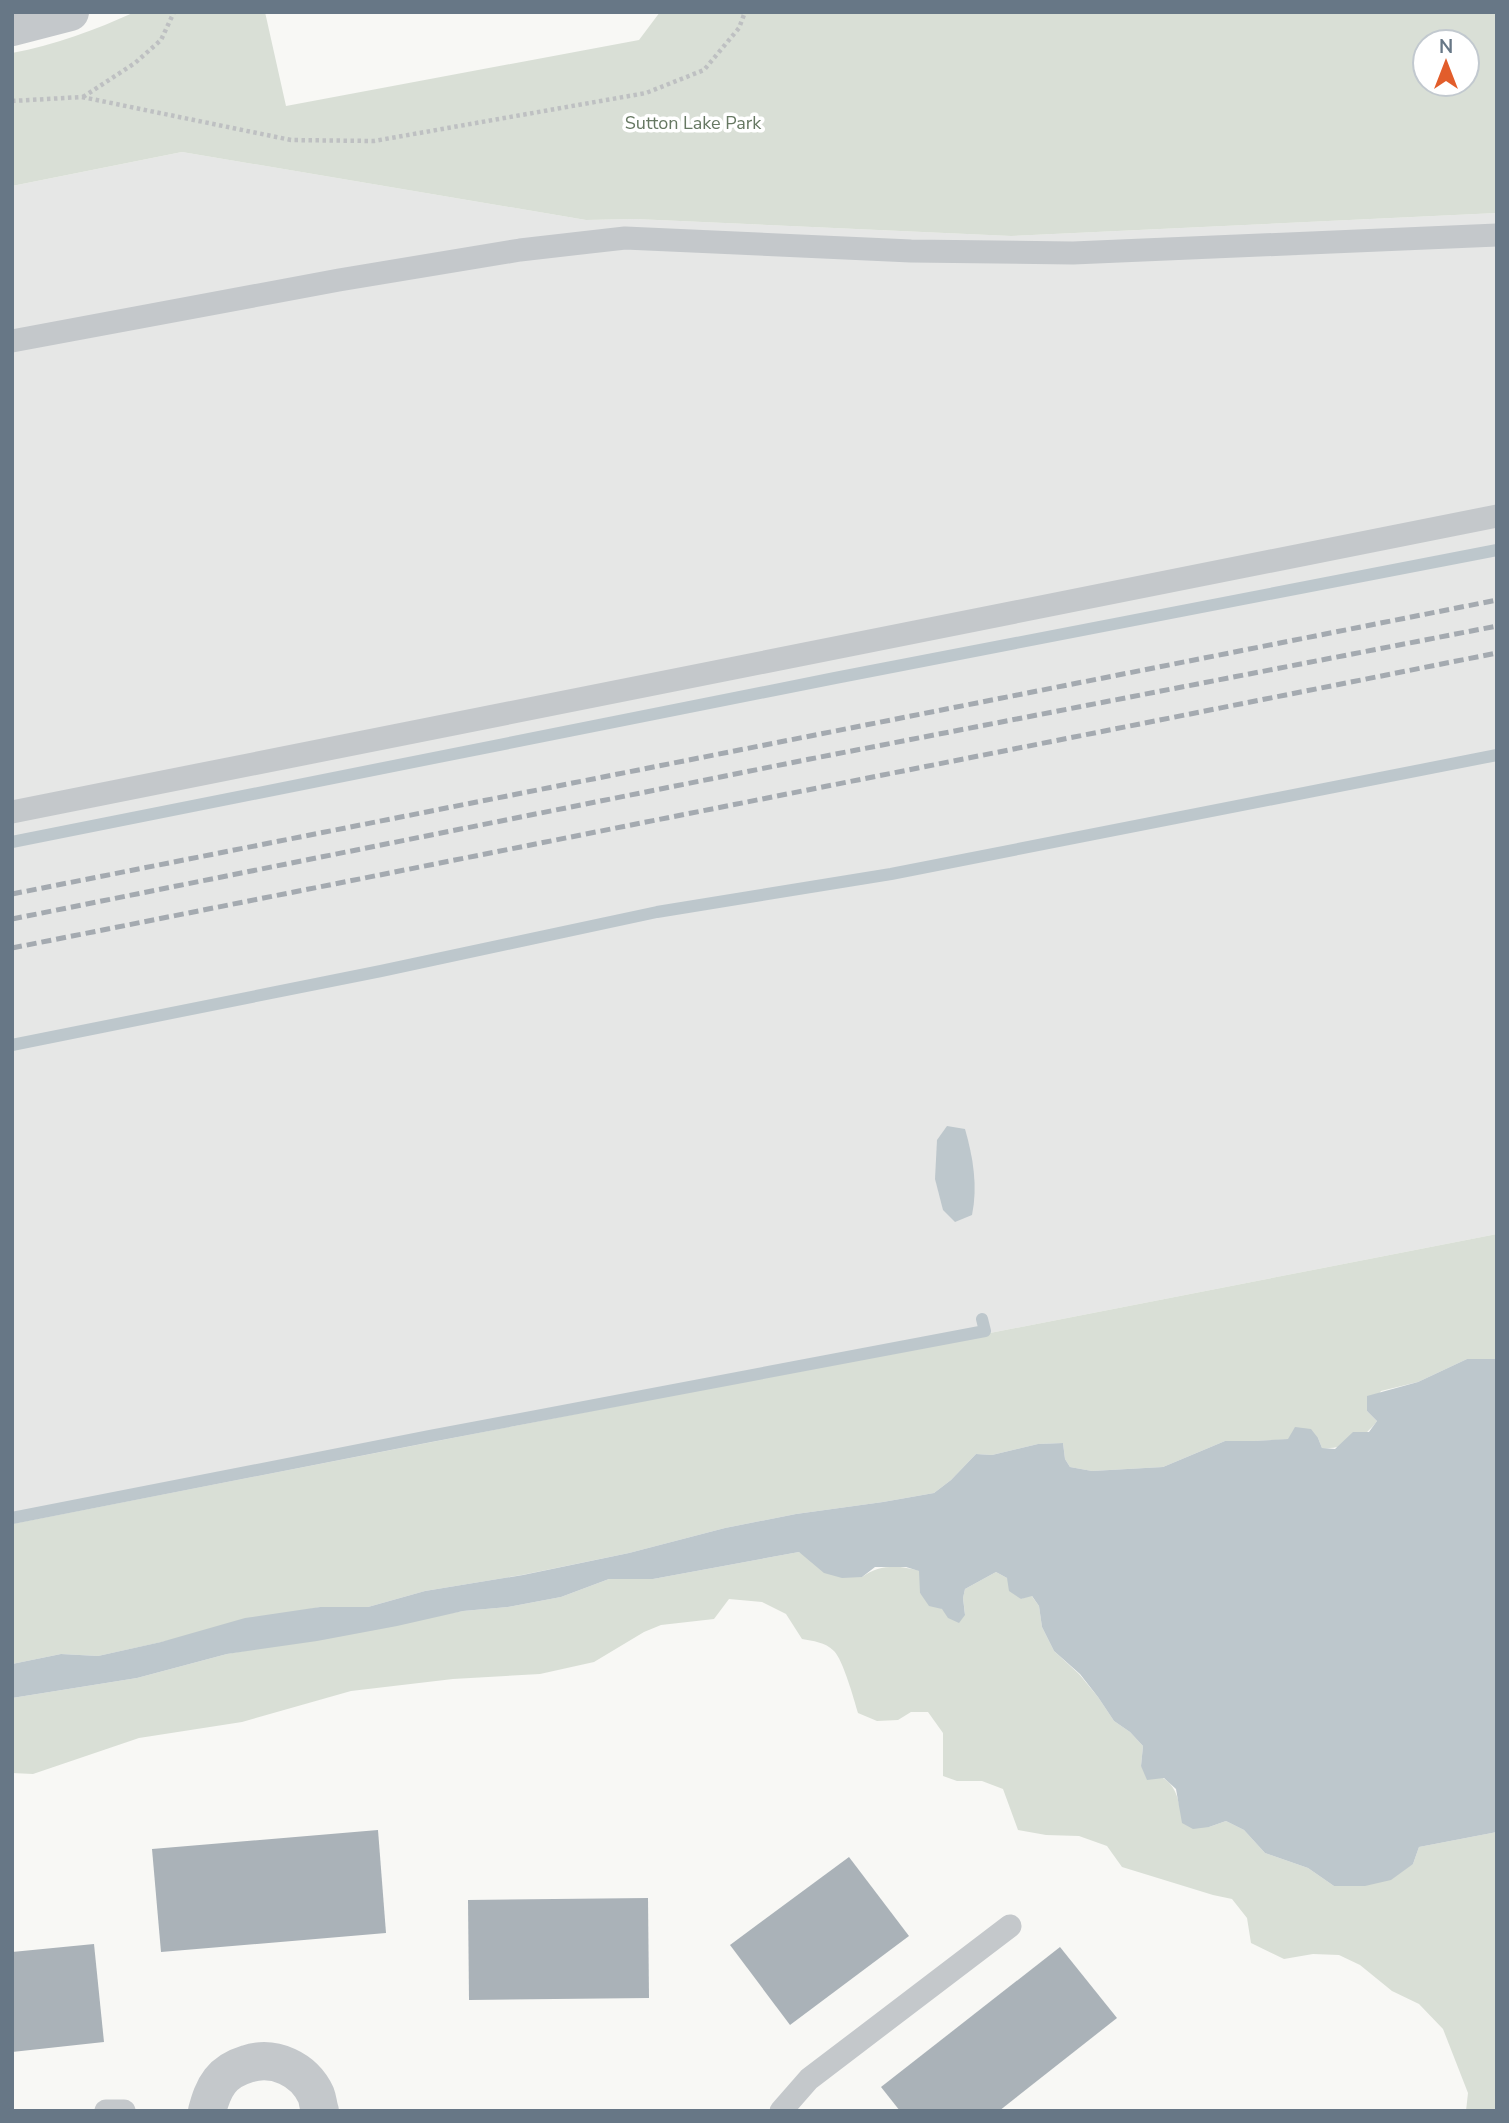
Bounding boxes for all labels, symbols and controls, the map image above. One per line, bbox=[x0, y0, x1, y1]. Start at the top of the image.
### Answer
north arrow bbox=[1411, 28, 1481, 98]
text: N bbox=[1439, 34, 1453, 60]
park label: Sutton Lake Park bbox=[625, 111, 762, 135]

